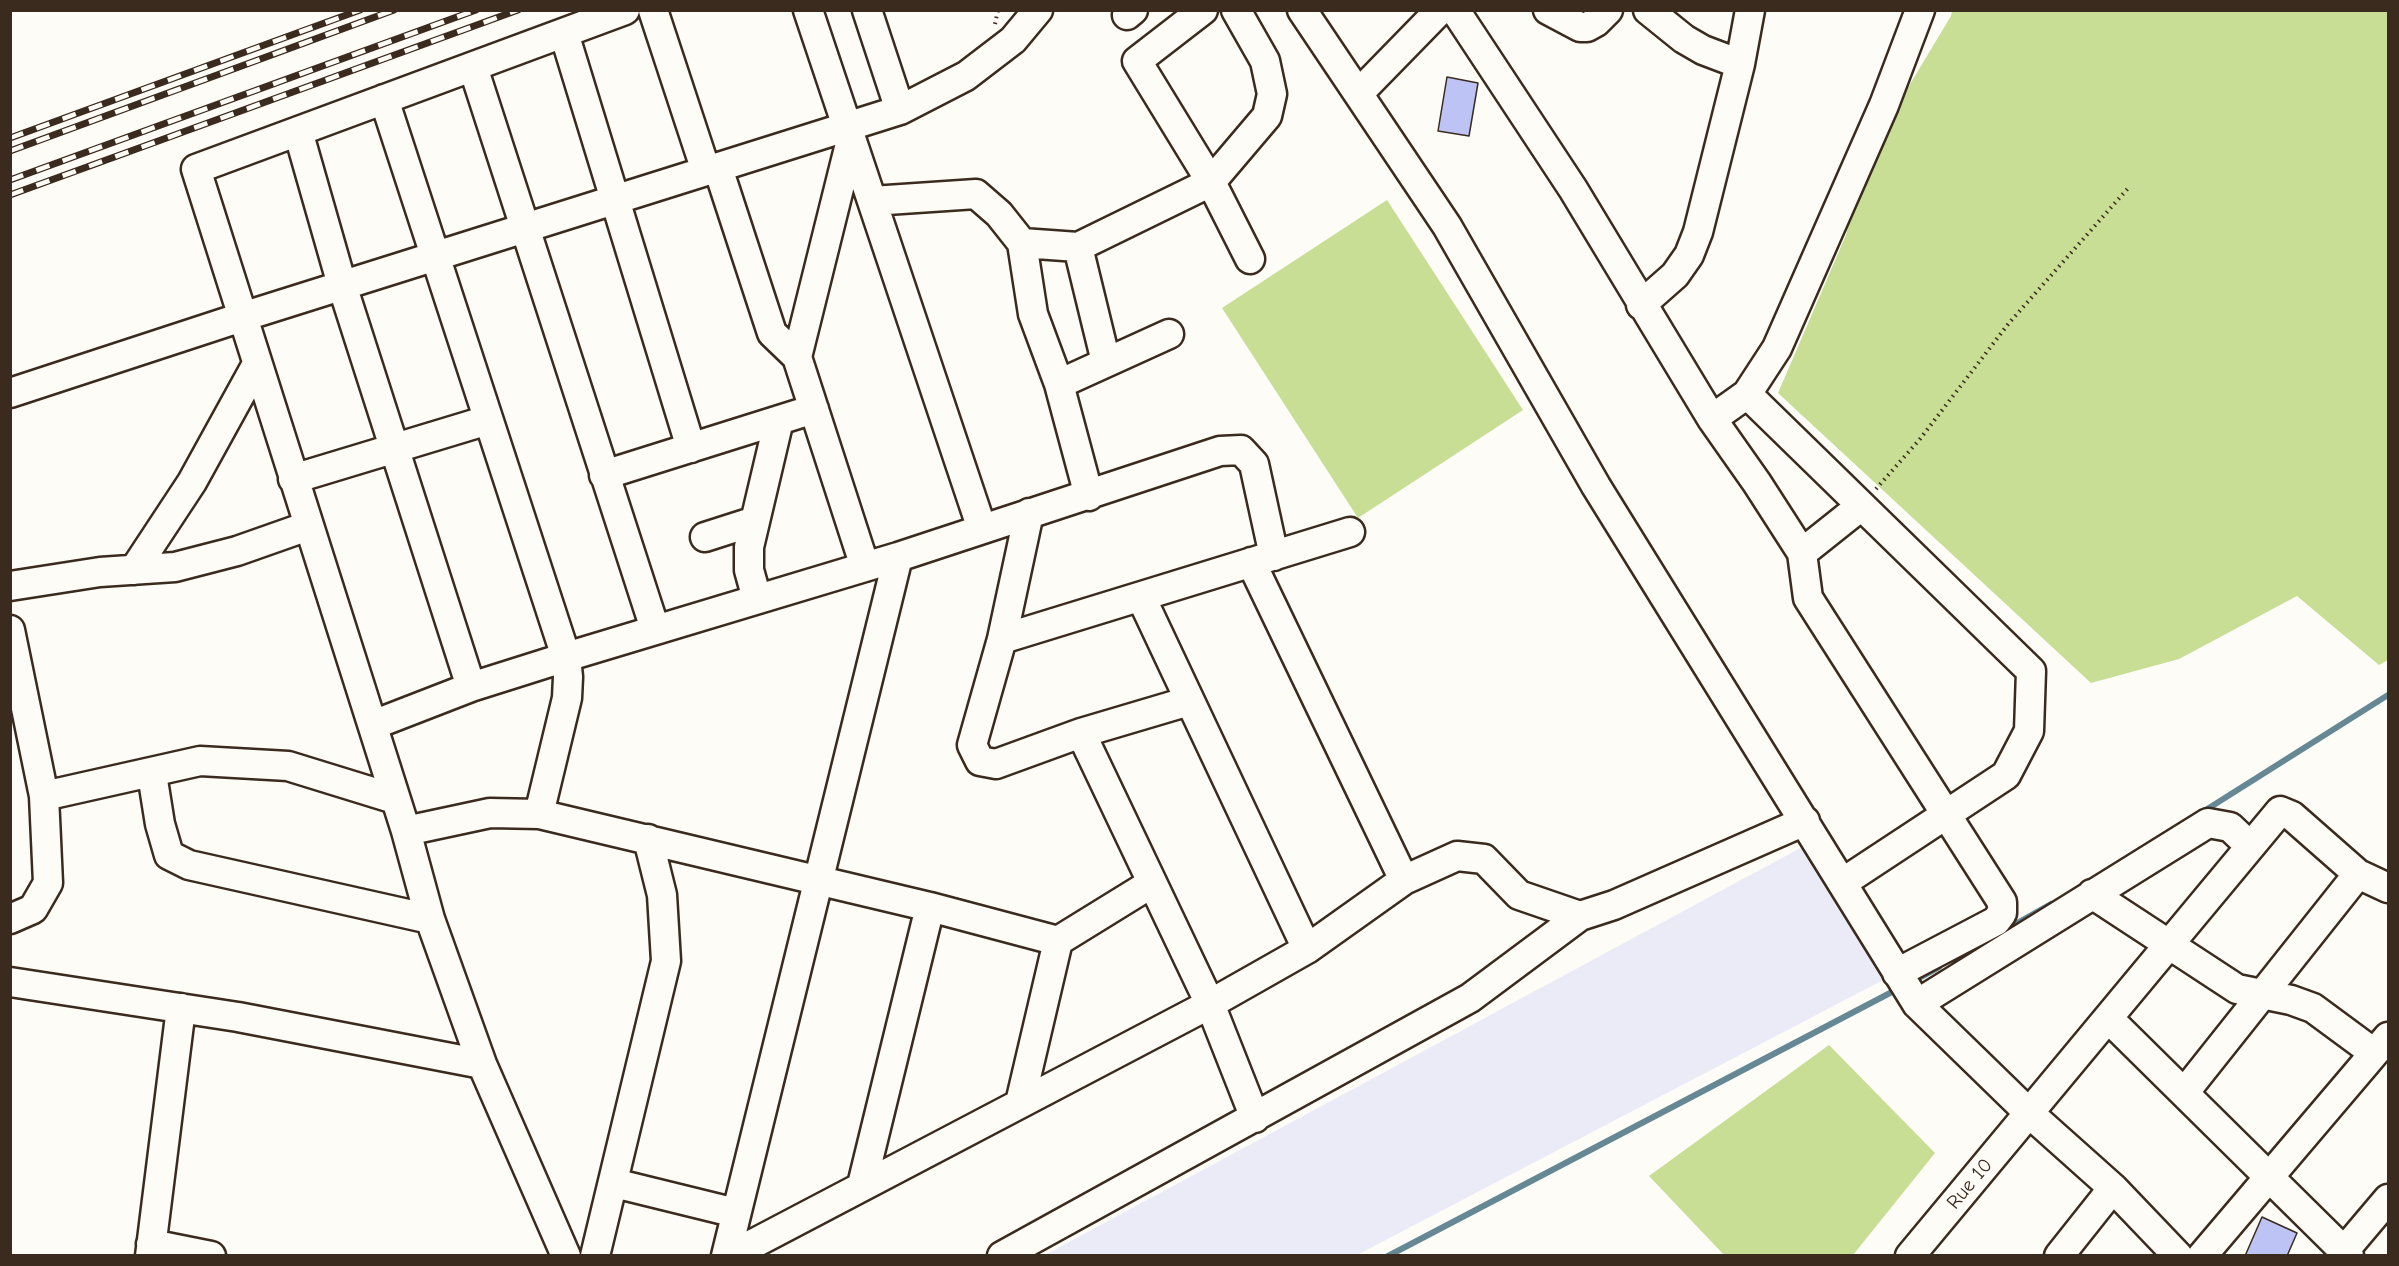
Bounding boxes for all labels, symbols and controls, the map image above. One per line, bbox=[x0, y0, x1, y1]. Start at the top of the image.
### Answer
street label: Rue 10 bbox=[1942, 1154, 1998, 1214]

